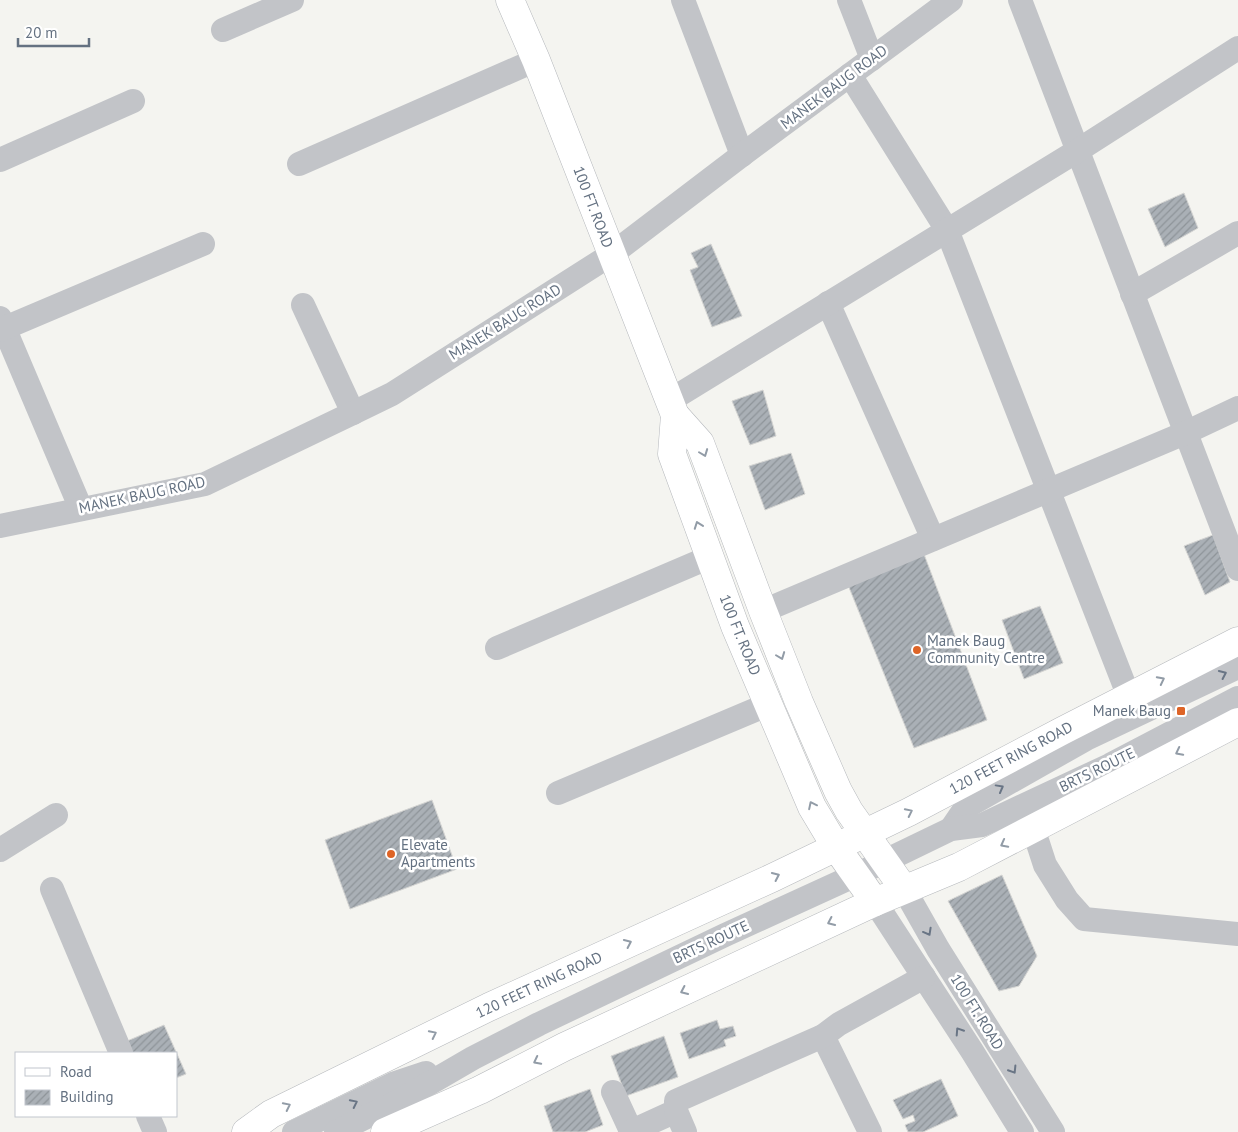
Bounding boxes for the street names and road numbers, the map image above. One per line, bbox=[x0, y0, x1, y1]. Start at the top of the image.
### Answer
street label: MANEK BAUG ROAD bbox=[777, 40, 891, 133]
street label: 100 FT. ROAD bbox=[569, 163, 618, 250]
street label: MANEK BAUG ROAD bbox=[445, 279, 564, 364]
street label: MANEK BAUG ROAD bbox=[77, 472, 207, 517]
street label: 100 FT. ROAD bbox=[716, 591, 765, 678]
street label: 120 FEET RING ROAD bbox=[946, 717, 1076, 798]
street label: BRTS ROUTE bbox=[1056, 743, 1138, 796]
street label: BRTS ROUTE bbox=[670, 916, 752, 967]
street label: 120 FEET RING ROAD bbox=[473, 947, 605, 1022]
street label: 100 FT. ROAD bbox=[947, 970, 1008, 1053]

